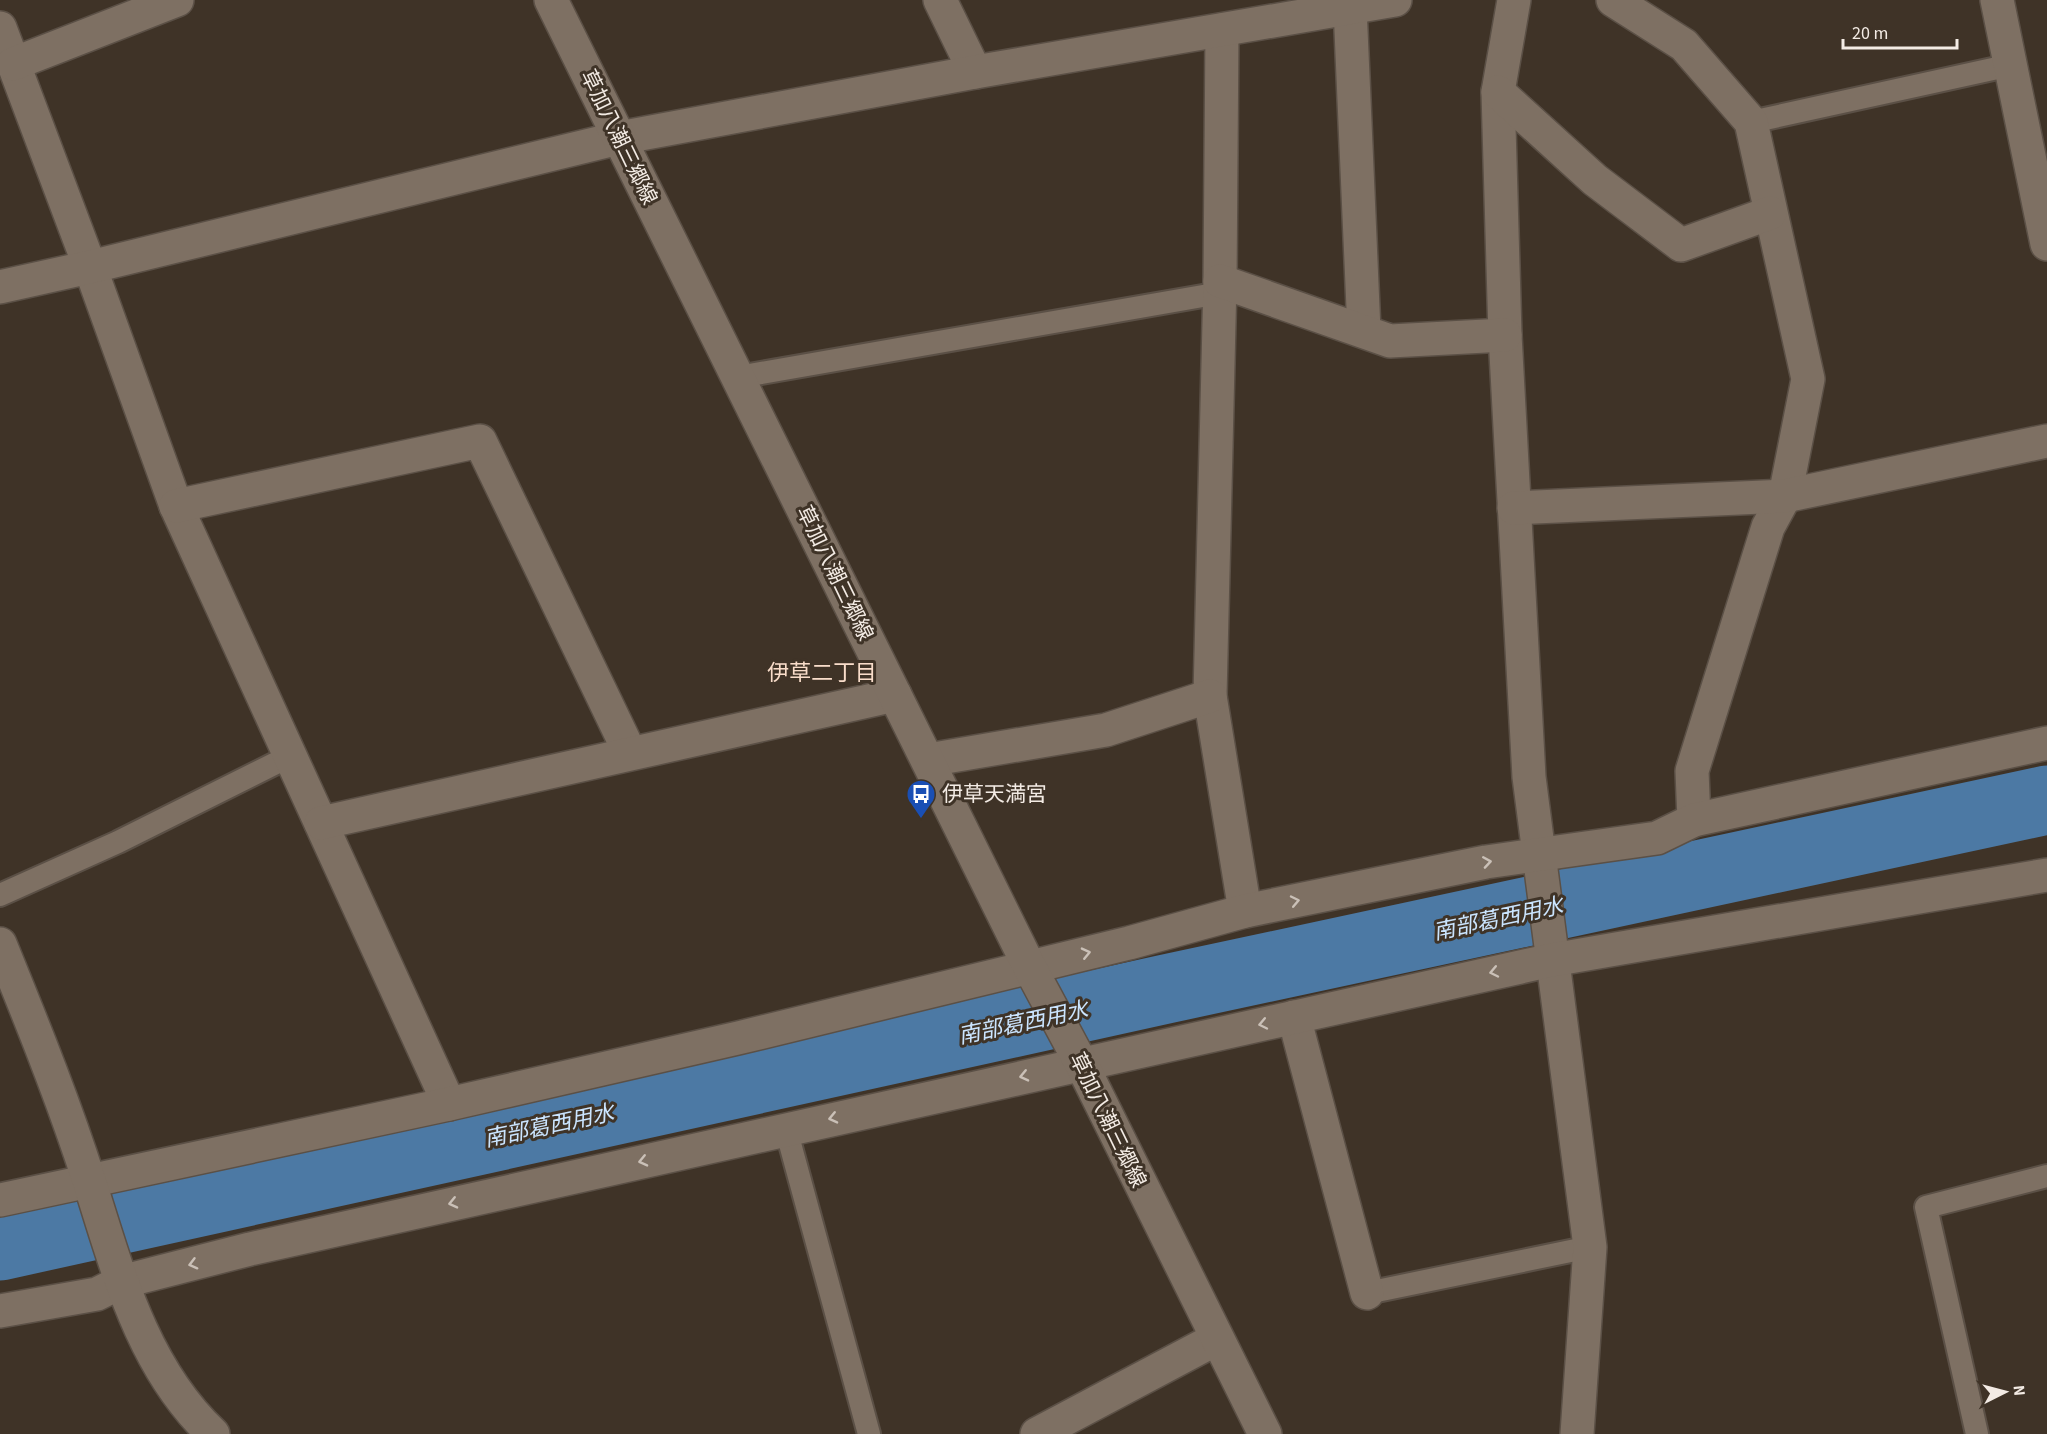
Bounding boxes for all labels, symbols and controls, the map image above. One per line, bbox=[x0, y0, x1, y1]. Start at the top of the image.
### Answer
scale bar bbox=[1843, 12, 1957, 50]
text: 20 m bbox=[1852, 21, 1888, 46]
street label: 草加八潮三郷線 bbox=[573, 64, 665, 210]
street label: 草加八潮三郷線 bbox=[789, 500, 881, 646]
district label: 伊草二丁目 bbox=[767, 657, 877, 689]
bus stop icon: 伊草天満宮 bbox=[905, 778, 937, 820]
place label: 伊草天満宮 bbox=[942, 779, 1047, 809]
one-way arrow bbox=[1481, 856, 1491, 869]
water label: 南部葛西用水 bbox=[1430, 889, 1568, 948]
one-way arrow bbox=[1290, 895, 1300, 908]
one-way arrow bbox=[1081, 948, 1091, 961]
one-way arrow bbox=[1490, 965, 1500, 978]
water label: 南部葛西用水 bbox=[955, 993, 1093, 1052]
one-way arrow bbox=[1259, 1017, 1269, 1030]
street label: 草加八潮三郷線 bbox=[1062, 1047, 1154, 1193]
one-way arrow bbox=[1019, 1069, 1029, 1082]
water label: 南部葛西用水 bbox=[481, 1096, 619, 1155]
one-way arrow bbox=[829, 1111, 839, 1124]
one-way arrow bbox=[638, 1154, 648, 1167]
one-way arrow bbox=[448, 1196, 458, 1209]
one-way arrow bbox=[188, 1256, 198, 1269]
north arrow bbox=[1975, 1362, 2035, 1422]
text: N bbox=[2007, 1384, 2030, 1397]

